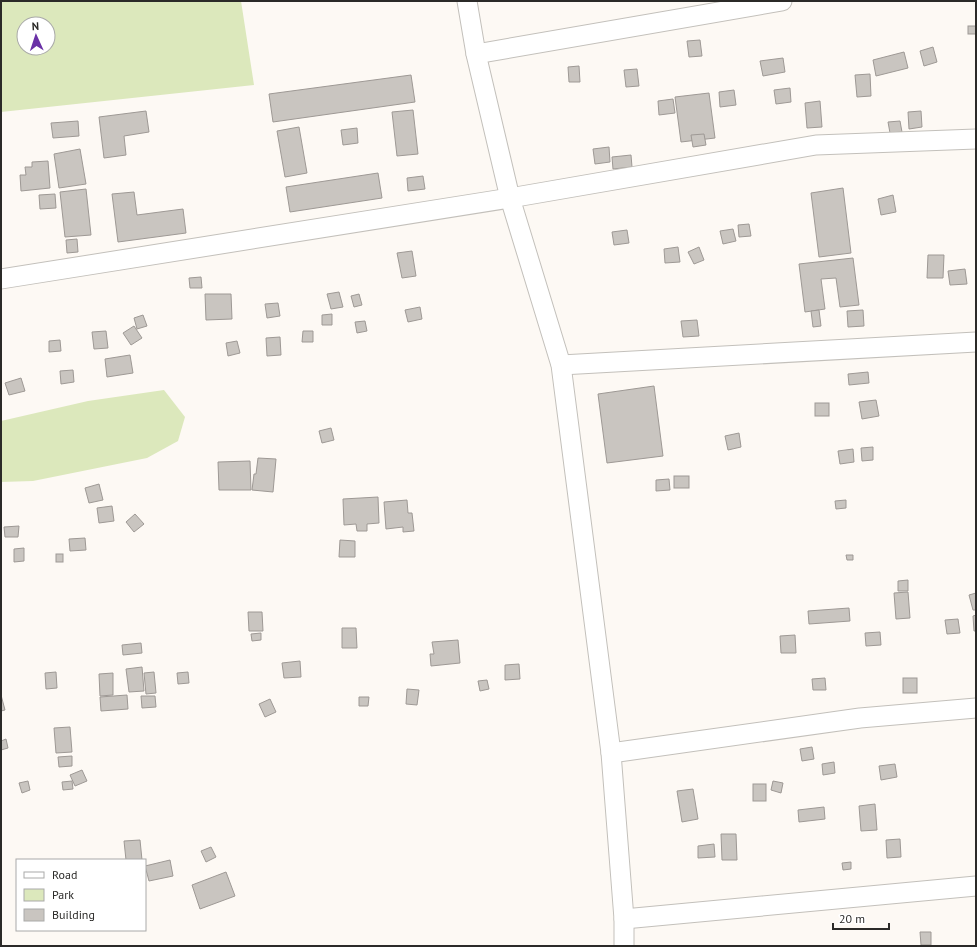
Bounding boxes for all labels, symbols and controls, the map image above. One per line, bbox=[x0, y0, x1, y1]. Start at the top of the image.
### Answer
north arrow bbox=[16, 16, 56, 56]
text: N bbox=[31, 19, 39, 33]
legend bbox=[16, 859, 146, 931]
text: Road bbox=[52, 867, 77, 882]
text: Park bbox=[52, 887, 74, 902]
scale bar bbox=[833, 905, 889, 931]
text: Building bbox=[52, 907, 95, 922]
text: 20 m bbox=[839, 911, 865, 926]

